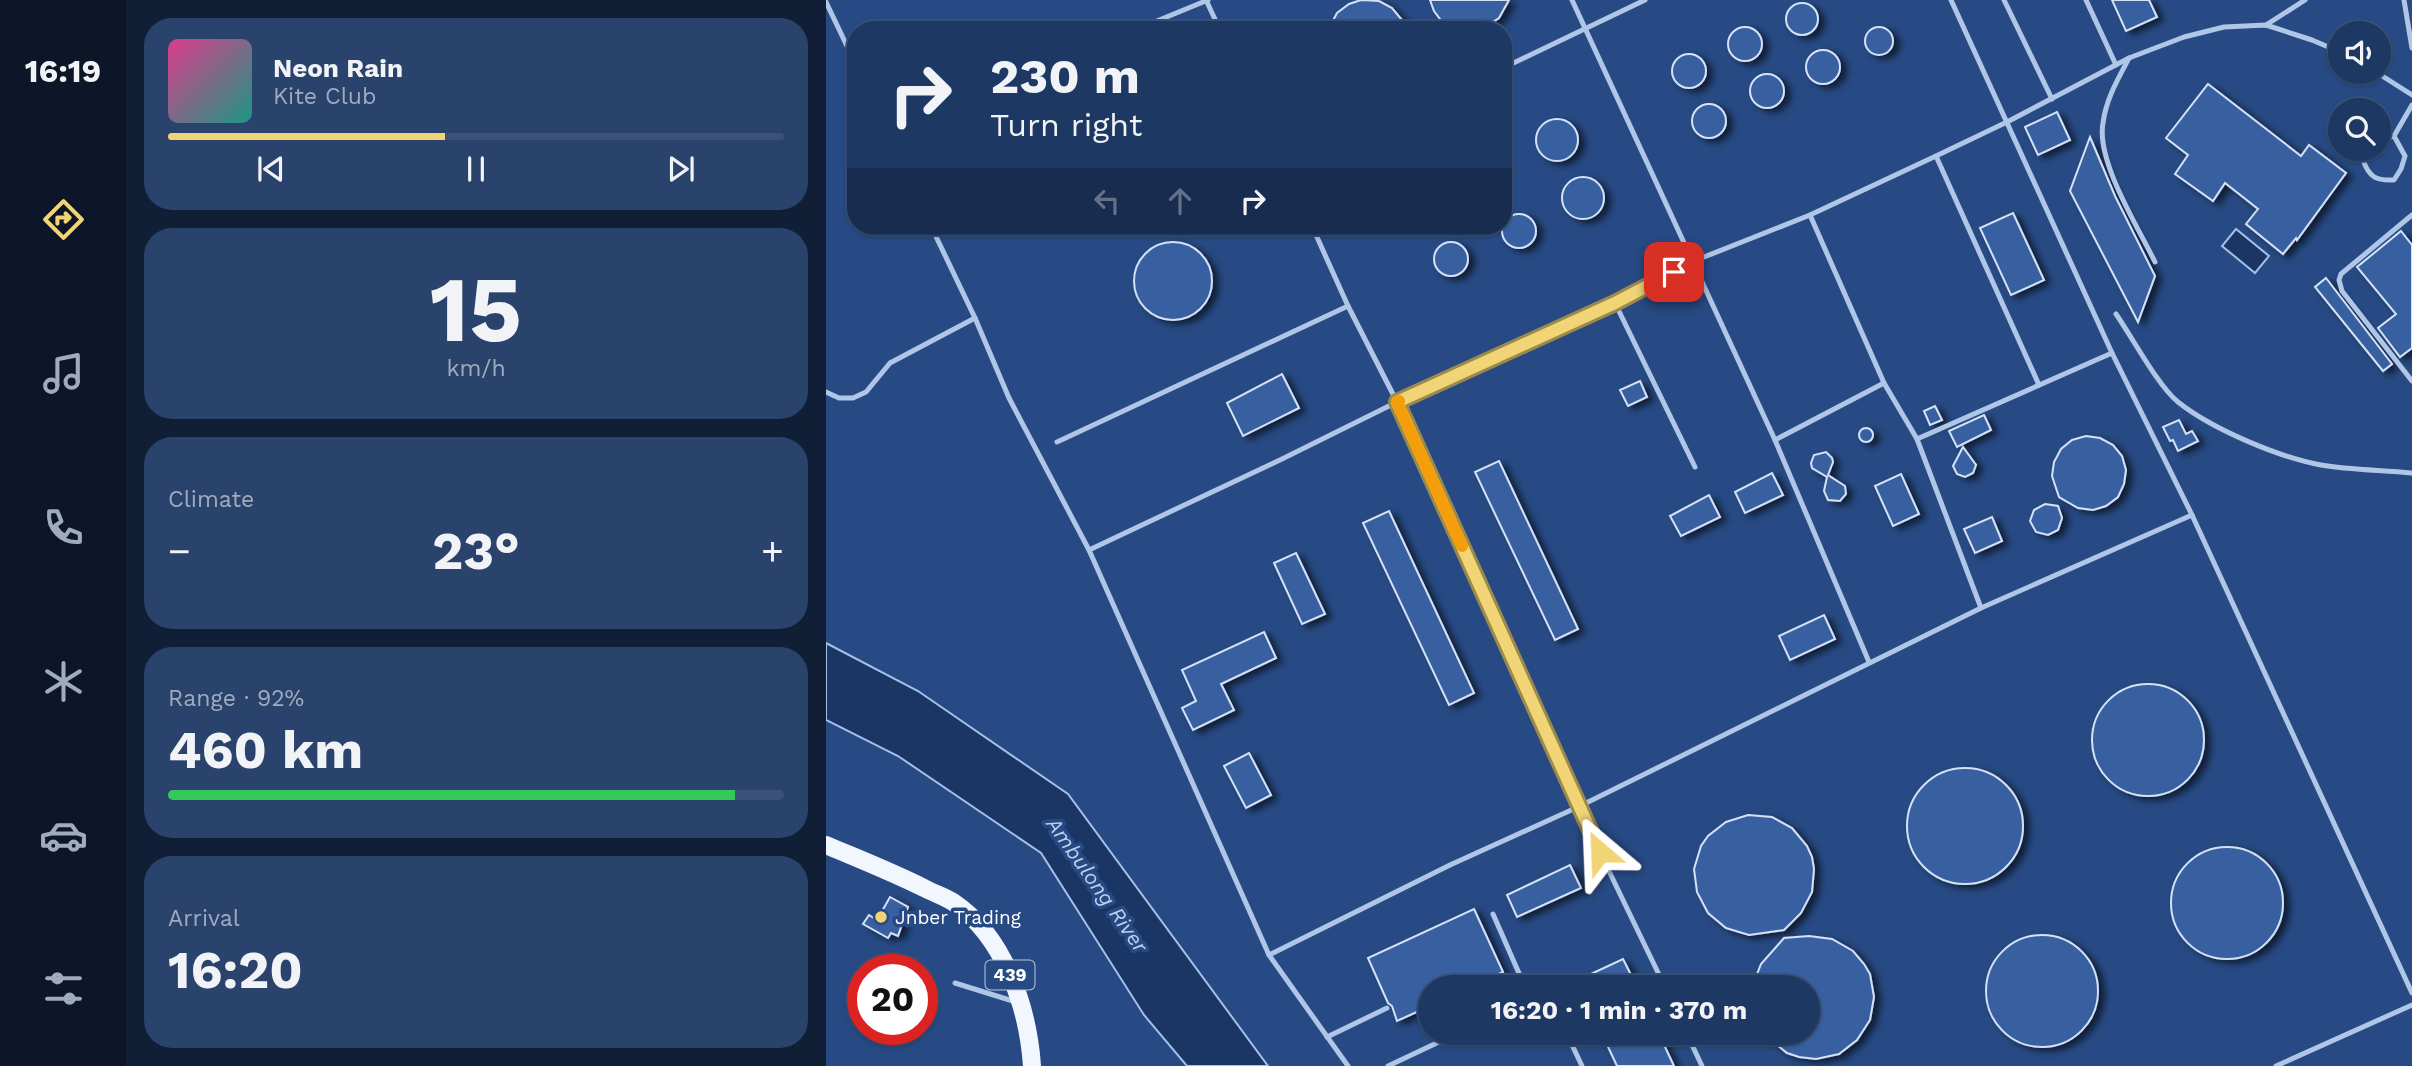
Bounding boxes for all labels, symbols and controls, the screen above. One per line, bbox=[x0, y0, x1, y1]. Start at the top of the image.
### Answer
map controls bbox=[2328, 21, 2391, 161]
button: sound bbox=[2328, 21, 2391, 84]
text: 230 m bbox=[990, 47, 1140, 105]
icon: right bbox=[875, 49, 966, 140]
text: 16:19 bbox=[25, 52, 101, 90]
text: Neon Rain bbox=[273, 53, 403, 83]
text: Kite Club bbox=[273, 83, 376, 110]
button: search bbox=[2328, 98, 2391, 161]
text: Turn right bbox=[990, 106, 1142, 144]
icon: previous bbox=[252, 150, 290, 188]
icon: pause bbox=[457, 150, 495, 188]
icon: next bbox=[662, 150, 700, 188]
icon: left bbox=[1088, 182, 1126, 220]
icon: ahead bbox=[1161, 182, 1199, 220]
icon: right bbox=[1234, 182, 1272, 220]
icon: directions bbox=[39, 195, 88, 244]
pin bbox=[1644, 242, 1704, 302]
icon: arrive bbox=[1655, 253, 1693, 291]
text: 15 bbox=[430, 256, 522, 363]
icon: music bbox=[39, 349, 88, 398]
text: km/h bbox=[446, 355, 506, 382]
text: Climate bbox=[168, 486, 254, 513]
icon: phone bbox=[39, 503, 88, 552]
text: 23° bbox=[432, 521, 520, 582]
text: − bbox=[168, 529, 191, 573]
text: + bbox=[761, 529, 784, 573]
icon: climate bbox=[39, 657, 88, 706]
text: Range · 92% bbox=[168, 685, 304, 712]
text: 460 km bbox=[168, 720, 363, 781]
icon: car bbox=[39, 811, 88, 860]
water label: Ambulong River bbox=[1041, 811, 1154, 958]
position arrow bbox=[1563, 815, 1637, 889]
text: Arrival bbox=[168, 905, 240, 932]
place label: Jnber Trading bbox=[895, 906, 1022, 929]
marker: Jnber Trading bbox=[873, 909, 889, 925]
text: 16:20 bbox=[168, 940, 303, 1001]
speed limit sign: 20 bbox=[847, 954, 938, 1045]
road number: 439 bbox=[986, 960, 1034, 990]
icon: filters bbox=[39, 964, 88, 1013]
text: 16:20 · 1 min · 370 m bbox=[1491, 995, 1747, 1025]

